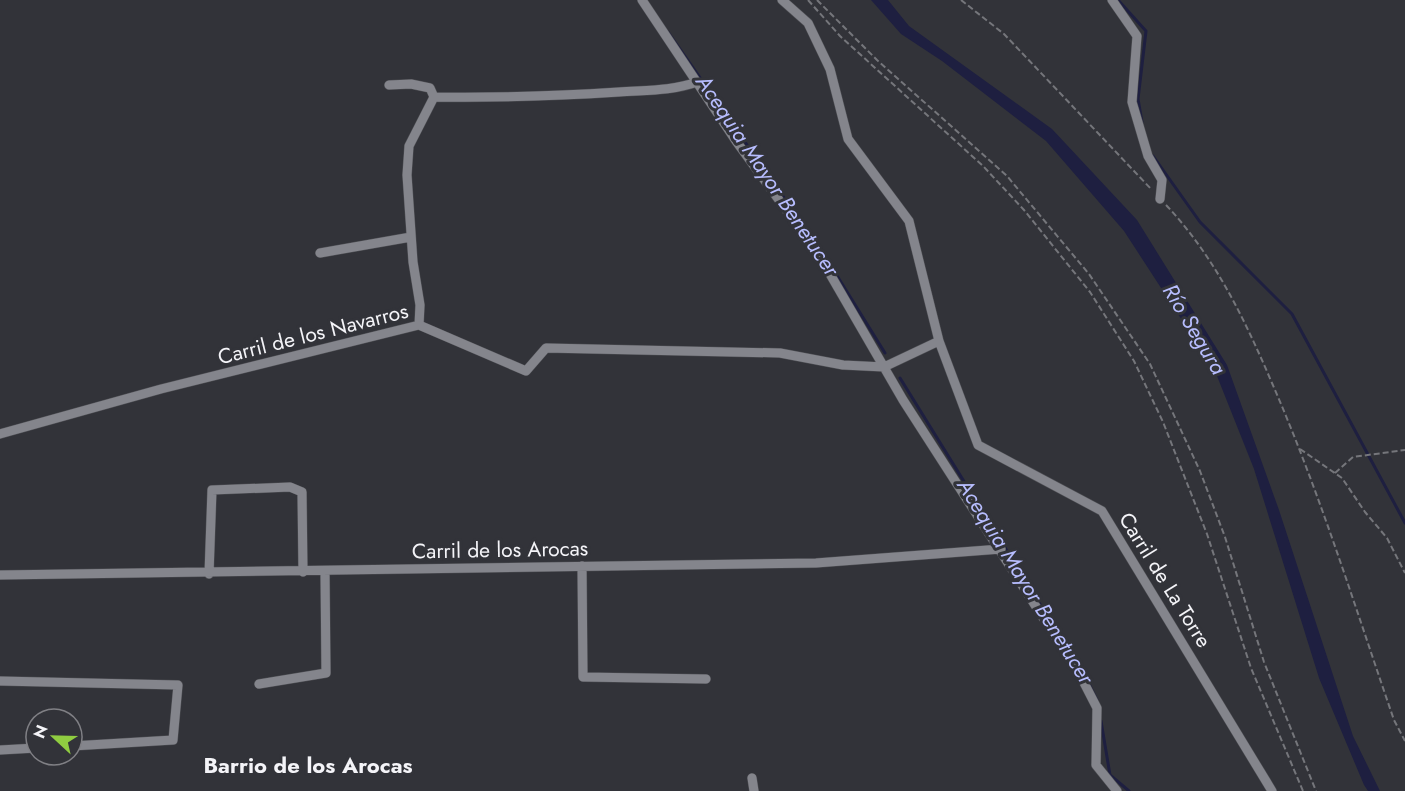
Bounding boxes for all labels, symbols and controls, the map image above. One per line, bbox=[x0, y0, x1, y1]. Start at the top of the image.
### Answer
water label: Acequia Mayor Benetucer bbox=[688, 67, 848, 284]
water label: Río Segura bbox=[1155, 277, 1235, 381]
street label: Carril de los Navarros bbox=[215, 296, 411, 372]
water label: Acequia Mayor Benetucer bbox=[949, 471, 1103, 691]
street label: Carril de La Torre bbox=[1111, 507, 1219, 654]
street label: Carril de los Arocas bbox=[412, 533, 588, 567]
north arrow bbox=[24, 707, 84, 767]
text: N bbox=[28, 721, 54, 742]
district label: Barrio de los Arocas bbox=[203, 749, 413, 781]

